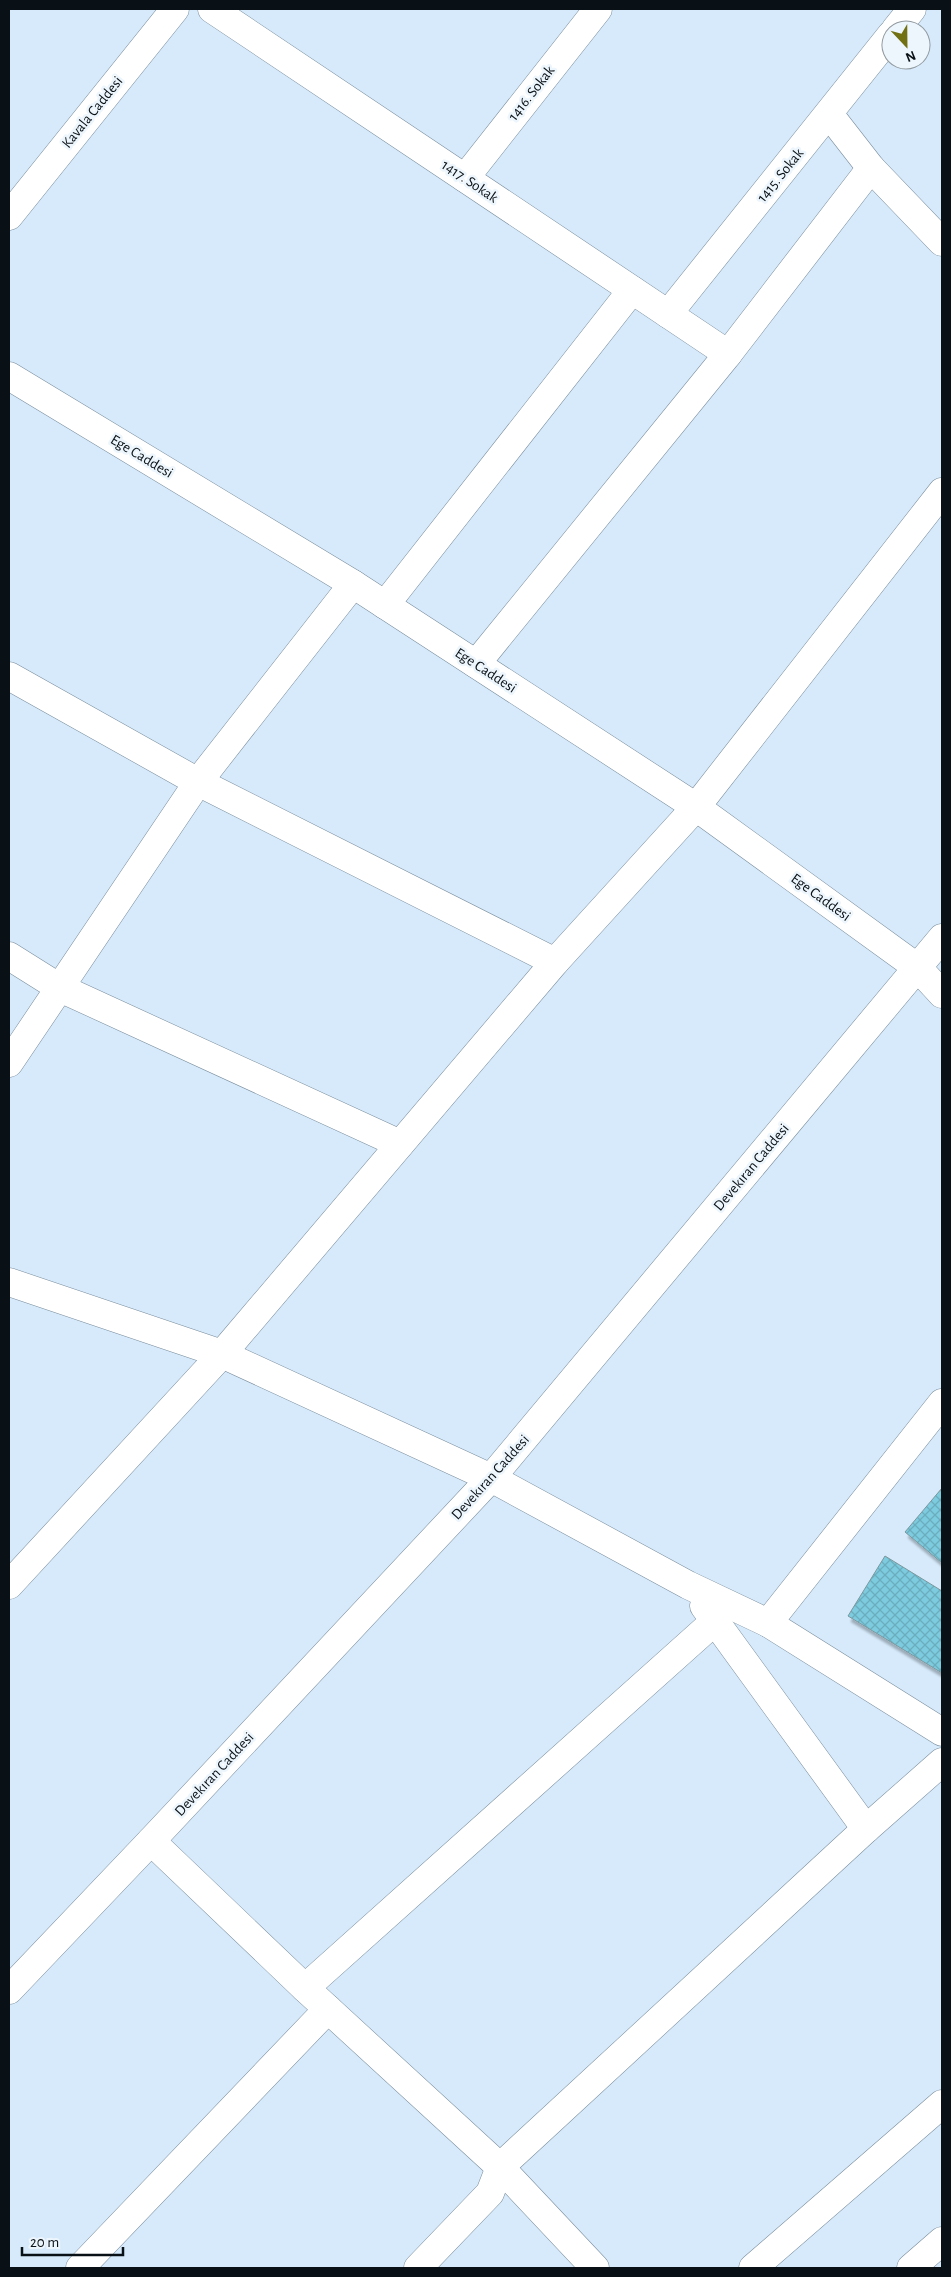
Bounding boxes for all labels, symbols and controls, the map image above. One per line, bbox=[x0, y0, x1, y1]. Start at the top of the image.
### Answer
north arrow bbox=[881, 20, 931, 70]
text: N bbox=[903, 48, 918, 64]
street label: 1416. Sokak bbox=[505, 63, 557, 124]
street label: Kavala Caddesi bbox=[59, 74, 126, 151]
street label: 1415. Sokak bbox=[754, 146, 807, 205]
street label: 1417. Sokak bbox=[439, 157, 501, 206]
street label: Ege Caddesi bbox=[108, 432, 175, 481]
street label: Ege Caddesi bbox=[452, 645, 519, 696]
street label: Ege Caddesi bbox=[788, 871, 853, 924]
street label: Devekıran Caddesi bbox=[711, 1121, 792, 1214]
street label: Devekıran Caddesi bbox=[449, 1432, 532, 1523]
street label: Devekıran Caddesi bbox=[172, 1730, 257, 1819]
scale bar bbox=[22, 2224, 124, 2256]
text: 20 m bbox=[30, 2235, 59, 2250]

